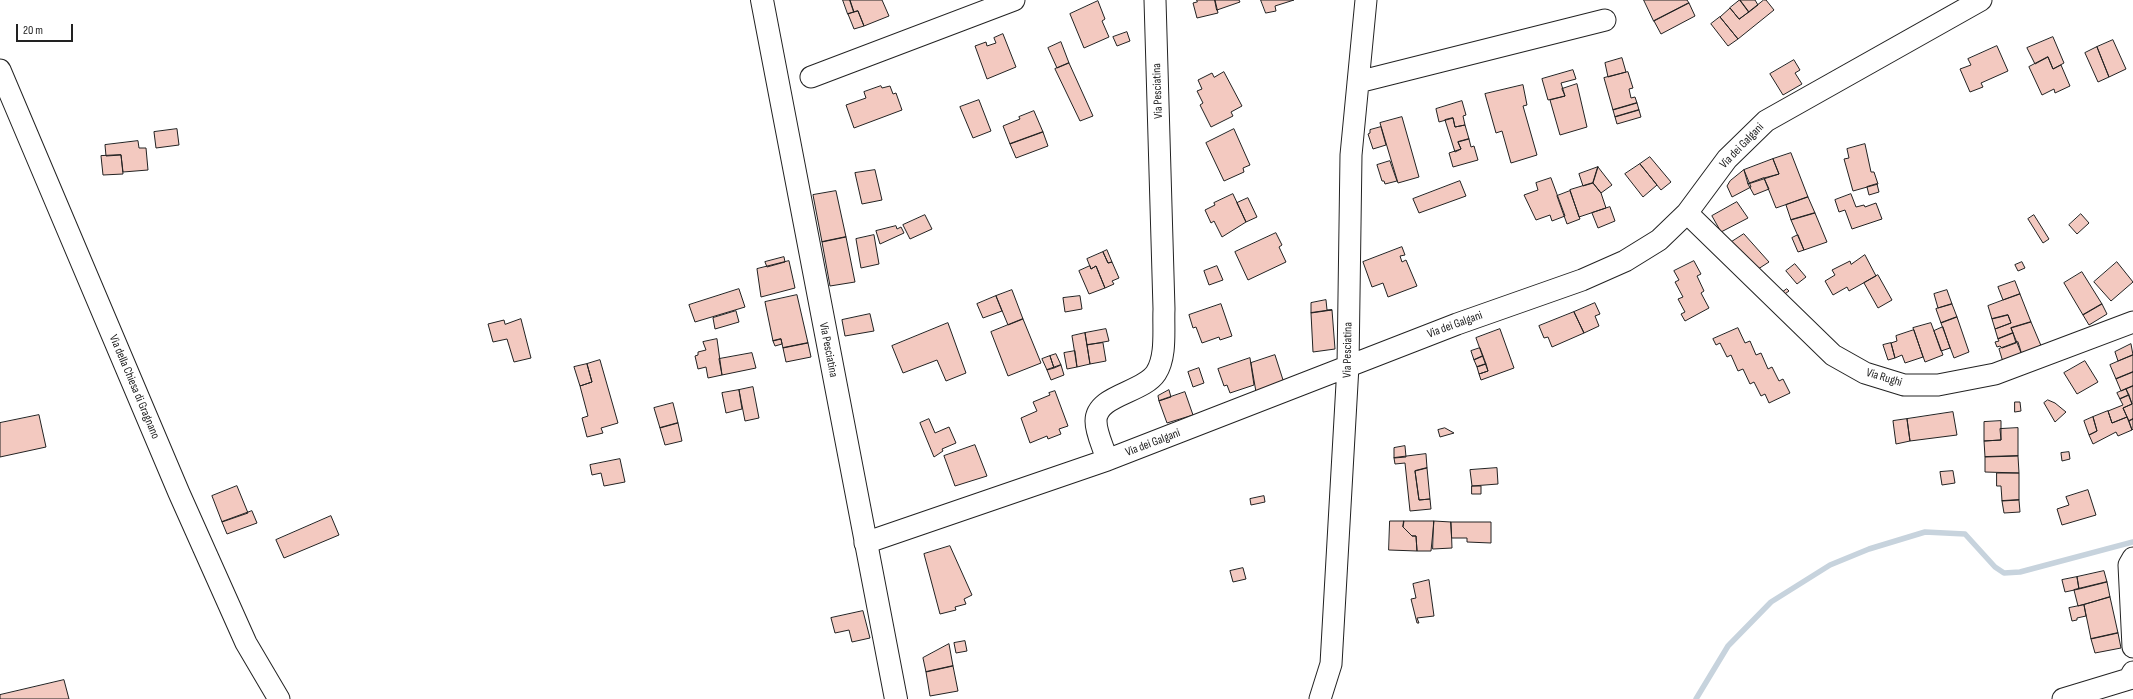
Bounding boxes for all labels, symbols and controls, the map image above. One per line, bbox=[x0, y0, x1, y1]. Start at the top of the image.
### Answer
scale bar bbox=[18, 16, 75, 42]
text: 20 m bbox=[23, 23, 43, 38]
street label: Via Pesciatina bbox=[1150, 63, 1166, 119]
street label: Via dei Galgani bbox=[1717, 120, 1767, 172]
street label: Via dei Galgani bbox=[1426, 308, 1484, 342]
street label: Via Pesciatina bbox=[816, 321, 840, 379]
street label: Via Pesciatina bbox=[1340, 322, 1356, 378]
street label: Via della Chiesa di Gragnano bbox=[106, 333, 162, 441]
street label: Via Rughi bbox=[1864, 366, 1904, 390]
street label: Via dei Galgani bbox=[1124, 426, 1182, 460]

